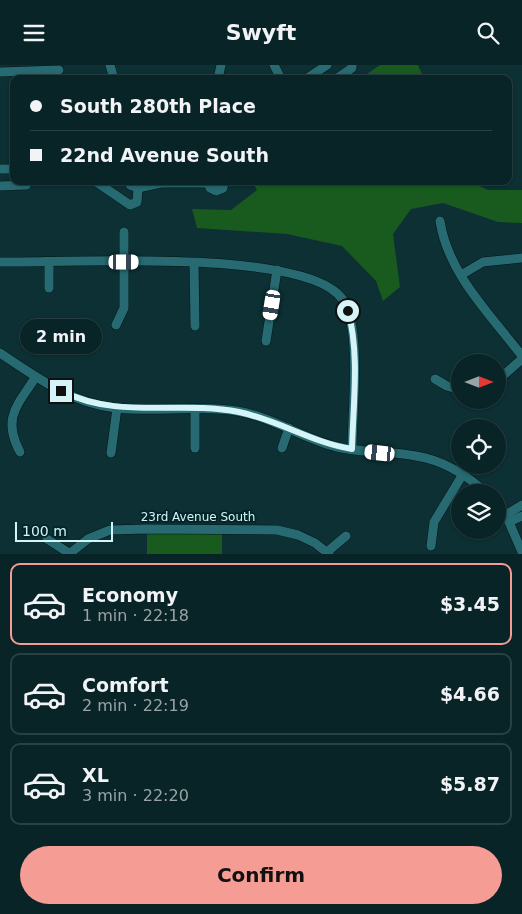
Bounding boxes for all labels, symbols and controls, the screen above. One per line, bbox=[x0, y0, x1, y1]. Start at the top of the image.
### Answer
icon: menu bbox=[20, 19, 48, 47]
icon: search bbox=[474, 19, 502, 47]
text: Swyft bbox=[226, 20, 296, 45]
text: South 280th Place bbox=[60, 95, 256, 117]
text: 22nd Avenue South bbox=[60, 144, 269, 166]
car bbox=[109, 255, 139, 270]
car bbox=[262, 289, 281, 321]
route start bbox=[337, 300, 359, 322]
callout: 2 min bbox=[20, 319, 102, 353]
text: 2 min bbox=[36, 327, 86, 346]
north arrow bbox=[451, 354, 506, 409]
map controls bbox=[451, 354, 506, 539]
route end bbox=[50, 380, 72, 402]
button: locate bbox=[451, 419, 506, 474]
car bbox=[364, 444, 395, 462]
button: layers bbox=[451, 484, 506, 539]
street label: 23rd Avenue South bbox=[141, 510, 255, 524]
scale bar bbox=[15, 519, 112, 542]
text: 100 m bbox=[22, 523, 67, 539]
icon: car bbox=[22, 582, 67, 627]
text: Economy bbox=[82, 584, 178, 606]
text: $3.45 bbox=[440, 593, 500, 615]
text: 1 min · 22:18 bbox=[82, 606, 189, 625]
icon: car bbox=[22, 672, 67, 717]
text: Comfort bbox=[82, 674, 169, 696]
text: $4.66 bbox=[440, 683, 500, 705]
text: 2 min · 22:19 bbox=[82, 696, 189, 715]
icon: car bbox=[22, 762, 67, 807]
text: XL bbox=[82, 764, 109, 786]
text: $5.87 bbox=[440, 773, 500, 795]
text: 3 min · 22:20 bbox=[82, 786, 189, 805]
button: Confirm bbox=[20, 846, 502, 904]

